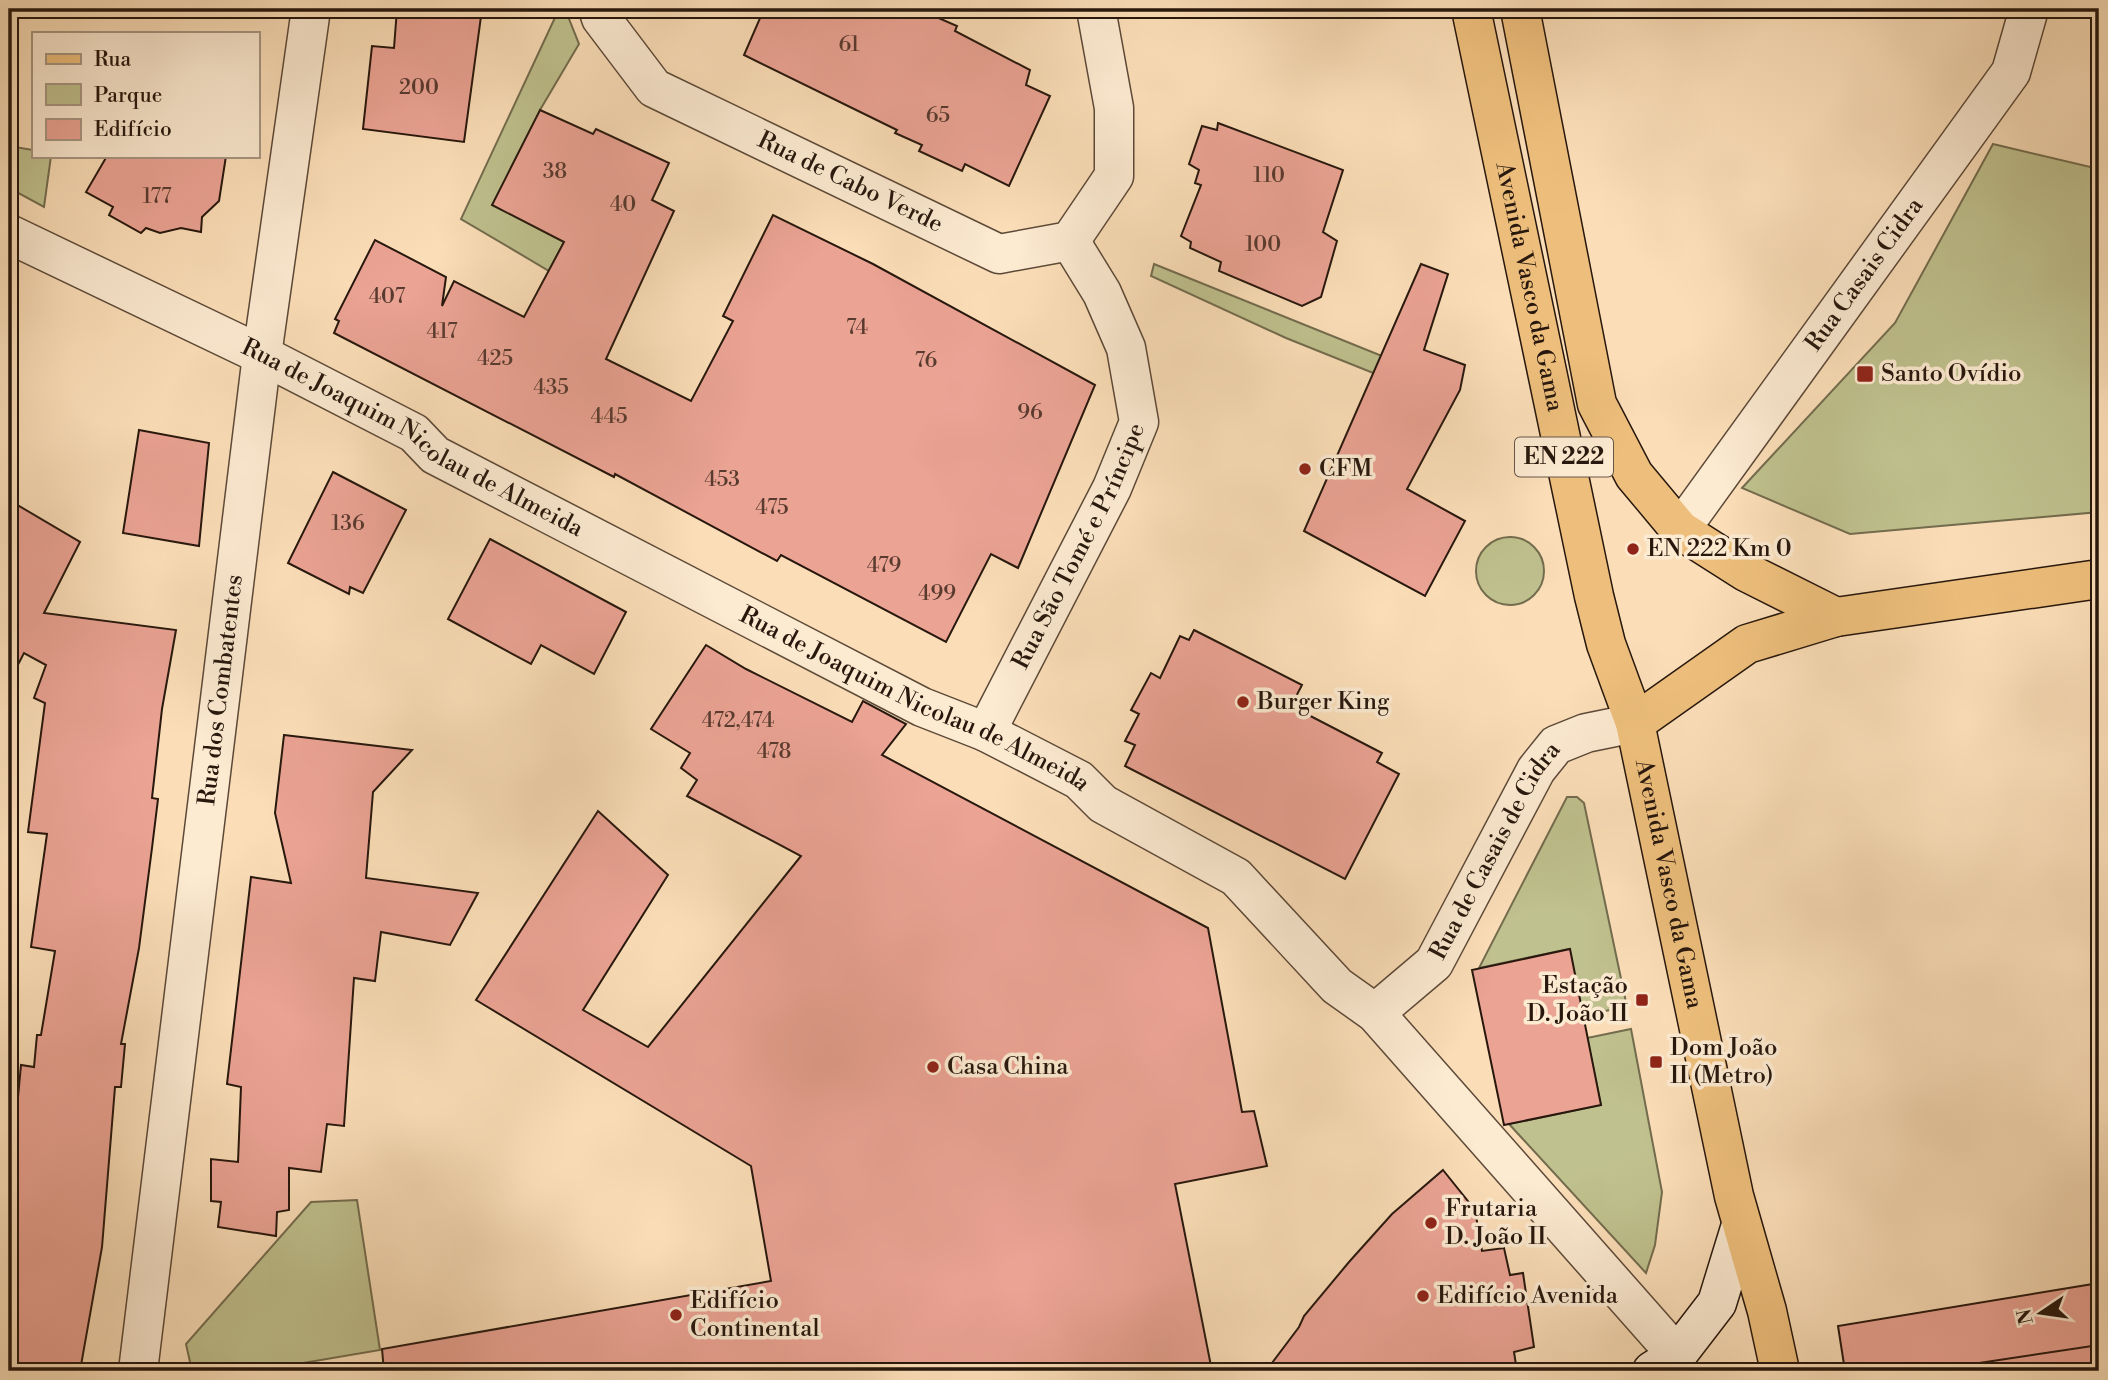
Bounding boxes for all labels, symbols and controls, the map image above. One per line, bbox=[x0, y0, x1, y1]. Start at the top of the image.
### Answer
legend bbox=[32, 32, 259, 158]
house number: 61 bbox=[838, 32, 860, 58]
text: Rua bbox=[94, 47, 131, 73]
house number: 200 bbox=[399, 75, 439, 101]
text: Parque bbox=[94, 83, 162, 109]
house number: 65 bbox=[926, 103, 950, 129]
text: Edifício bbox=[94, 117, 172, 143]
street label: Rua de Cabo Verde bbox=[753, 125, 948, 240]
house number: 38 bbox=[543, 159, 567, 185]
street label: Avenida Vasco da Gama bbox=[1488, 159, 1570, 415]
house number: 110 bbox=[1253, 163, 1285, 189]
house number: 177 bbox=[142, 184, 172, 210]
street label: Rua Casais Cidra bbox=[1799, 191, 1931, 357]
house number: 40 bbox=[610, 192, 636, 218]
house number: 100 bbox=[1245, 232, 1281, 258]
house number: 407 bbox=[369, 284, 406, 310]
house number: 74 bbox=[846, 315, 868, 341]
house number: 417 bbox=[426, 319, 458, 345]
street label: Rua de Joaquim Nicolau de Almeida bbox=[237, 332, 589, 544]
house number: 425 bbox=[477, 346, 513, 372]
house number: 76 bbox=[915, 348, 938, 374]
place label: Santo Ovídio bbox=[1881, 359, 2022, 389]
marker: Santo Ovídio bbox=[1855, 364, 1875, 384]
house number: 435 bbox=[533, 375, 569, 401]
house number: 96 bbox=[1017, 400, 1043, 426]
house number: 445 bbox=[591, 404, 627, 430]
street label: Rua São Tomé e Príncipe bbox=[1006, 419, 1152, 674]
road number: EN 222 bbox=[1515, 438, 1613, 477]
place label: CFM bbox=[1319, 454, 1373, 484]
marker: CFM bbox=[1297, 461, 1313, 477]
house number: 453 bbox=[704, 467, 740, 493]
house number: 475 bbox=[755, 495, 789, 521]
house number: 136 bbox=[331, 511, 365, 537]
place label: EN 222 Km 0 bbox=[1647, 534, 1792, 564]
marker: EN 222 Km 0 bbox=[1625, 541, 1641, 557]
house number: 479 bbox=[867, 553, 901, 579]
street label: Rua dos Combatentes bbox=[192, 573, 250, 807]
house number: 499 bbox=[918, 581, 956, 607]
street label: Rua de Joaquim Nicolau de Almeida bbox=[734, 600, 1097, 798]
place label: Burger King bbox=[1256, 687, 1390, 717]
marker: Burger King bbox=[1235, 694, 1251, 710]
house number: 472,474 bbox=[702, 708, 774, 734]
street label: Rua de Casais de Cidra bbox=[1423, 735, 1568, 965]
house number: 478 bbox=[757, 739, 791, 765]
street label: Avenida Vasco da Gama bbox=[1628, 756, 1710, 1012]
place label: Estação D. João II bbox=[1527, 971, 1628, 1029]
marker: Estação D. João II bbox=[1634, 992, 1650, 1008]
place label: Dom João II (Metro) bbox=[1670, 1033, 1778, 1091]
place label: Casa China bbox=[947, 1052, 1069, 1082]
marker: Dom João II (Metro) bbox=[1648, 1054, 1664, 1070]
marker: Casa China bbox=[925, 1059, 941, 1075]
place label: Frutaria D. João II bbox=[1445, 1194, 1546, 1252]
marker: Frutaria D. João II bbox=[1423, 1215, 1439, 1231]
north arrow bbox=[2007, 1278, 2076, 1348]
place label: Edifício Avenida bbox=[1437, 1281, 1619, 1311]
place label: Edifício Continental bbox=[690, 1286, 820, 1344]
marker: Edifício Avenida bbox=[1415, 1288, 1431, 1304]
marker: Edifício Continental bbox=[668, 1307, 684, 1323]
text: N bbox=[2012, 1307, 2039, 1327]

